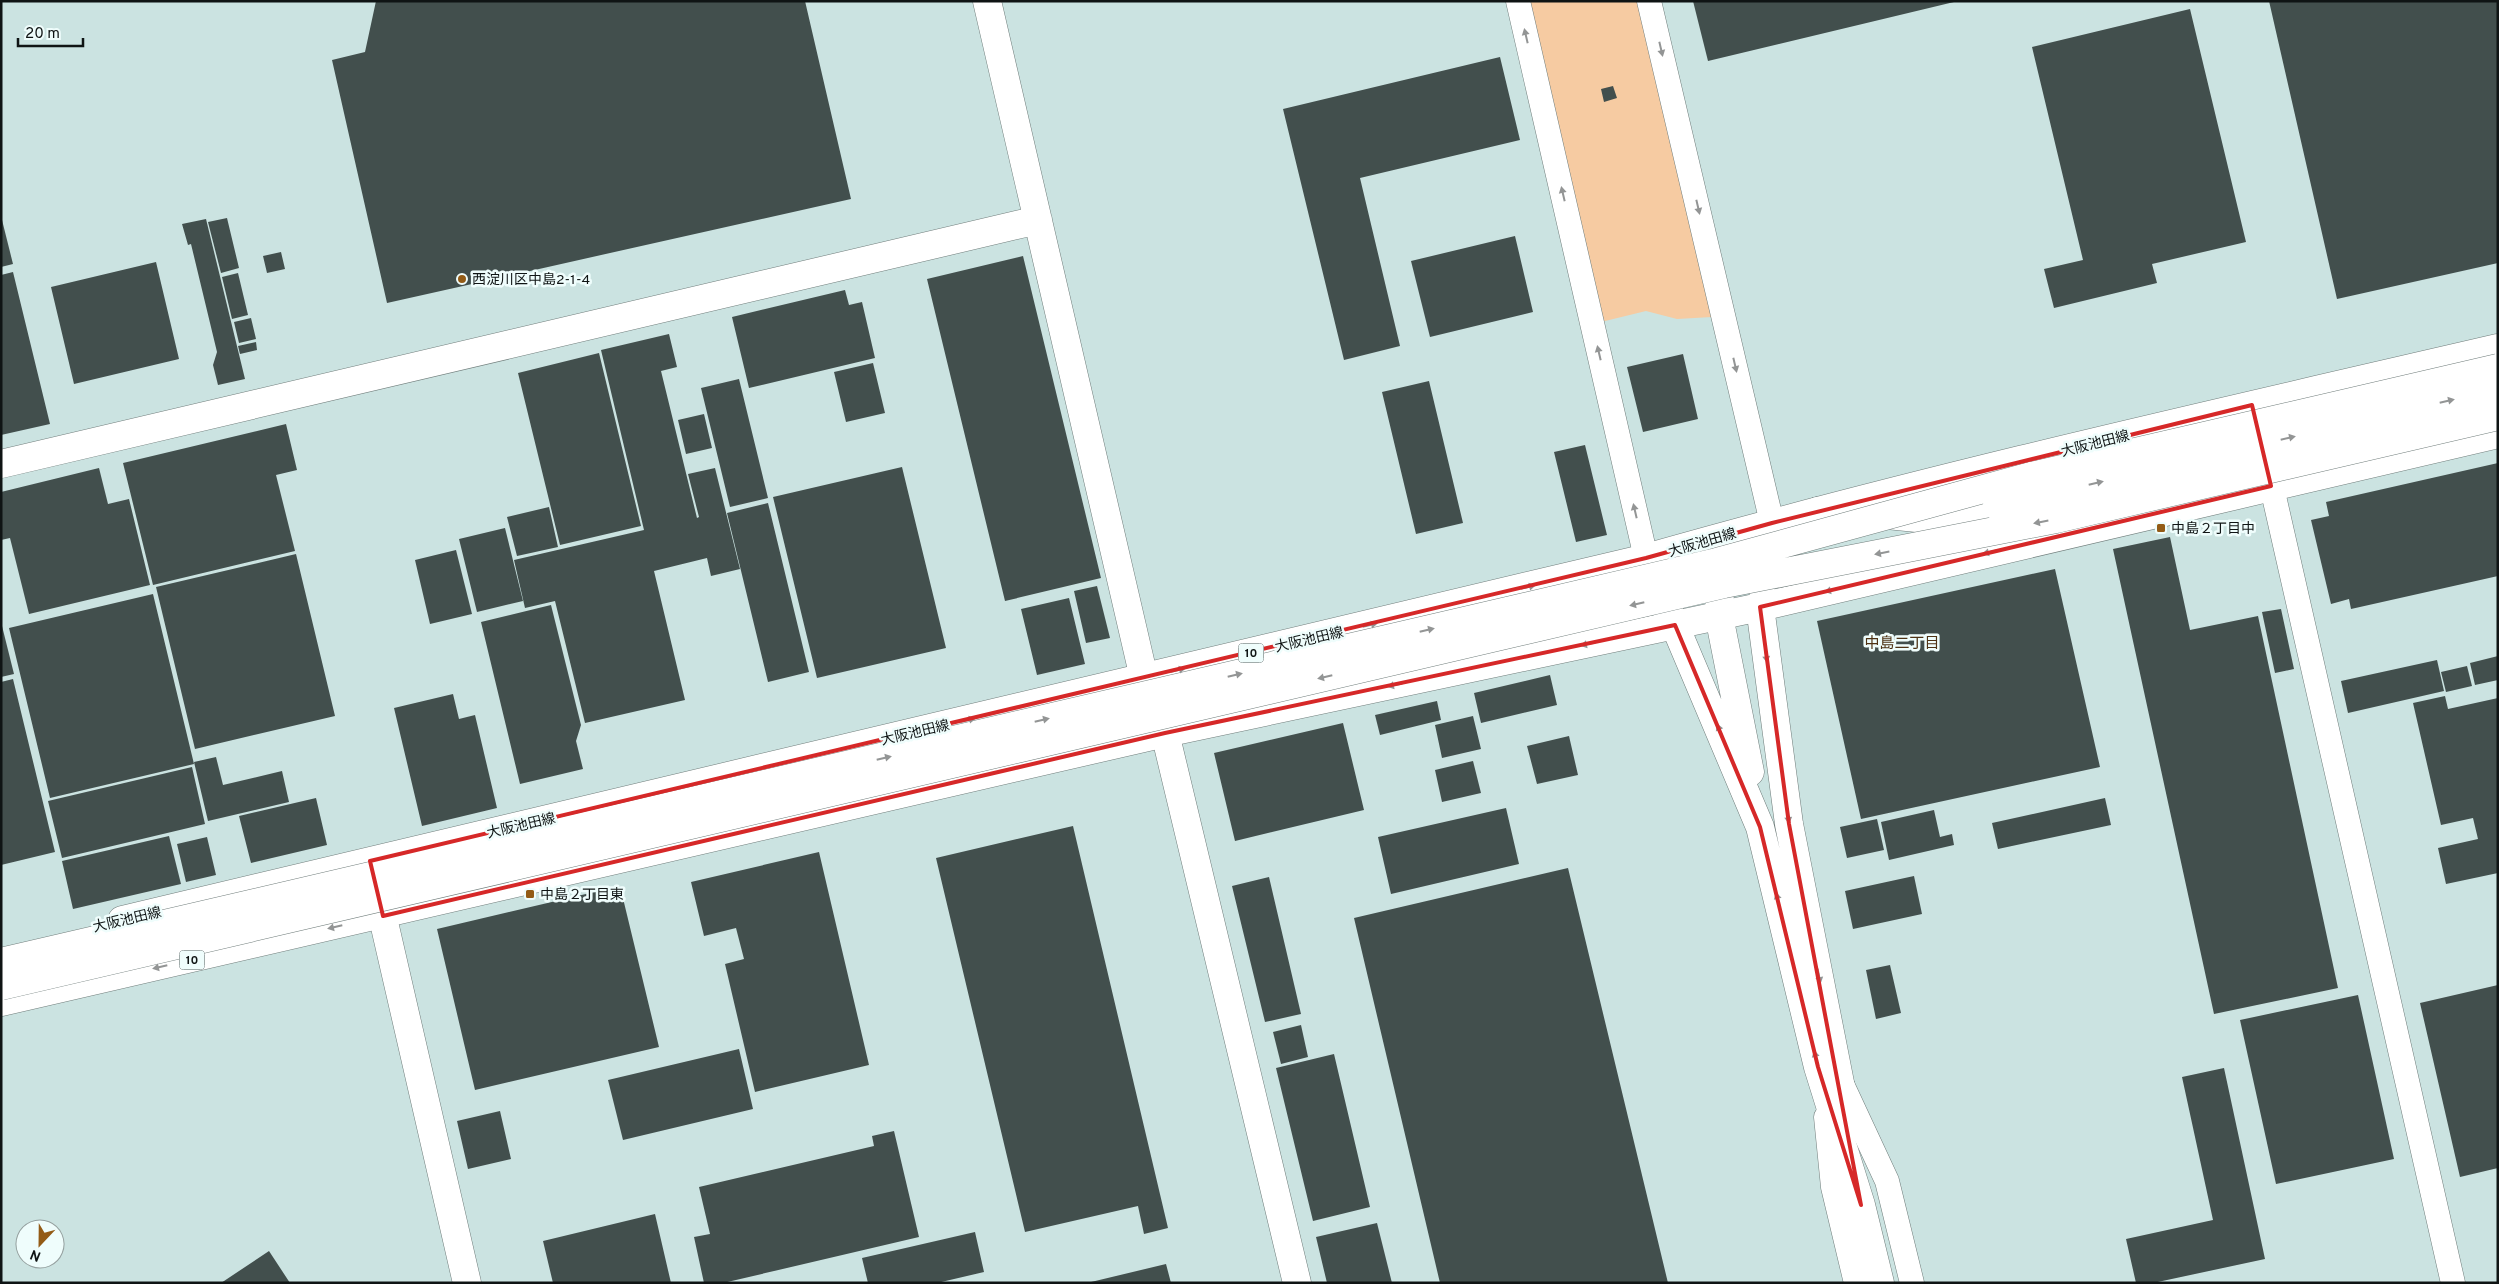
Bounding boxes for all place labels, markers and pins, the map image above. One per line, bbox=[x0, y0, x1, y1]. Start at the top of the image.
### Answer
place label: 西淀川区中島2-1-4 bbox=[472, 272, 590, 289]
marker: 西淀川区中島2-1-4 bbox=[456, 273, 468, 285]
place label: 中島２丁目中 bbox=[2171, 521, 2255, 538]
marker: 中島２丁目中 bbox=[2155, 522, 2167, 534]
place label: 中島２丁目東 bbox=[540, 887, 624, 904]
marker: 中島２丁目東 bbox=[524, 888, 536, 900]

